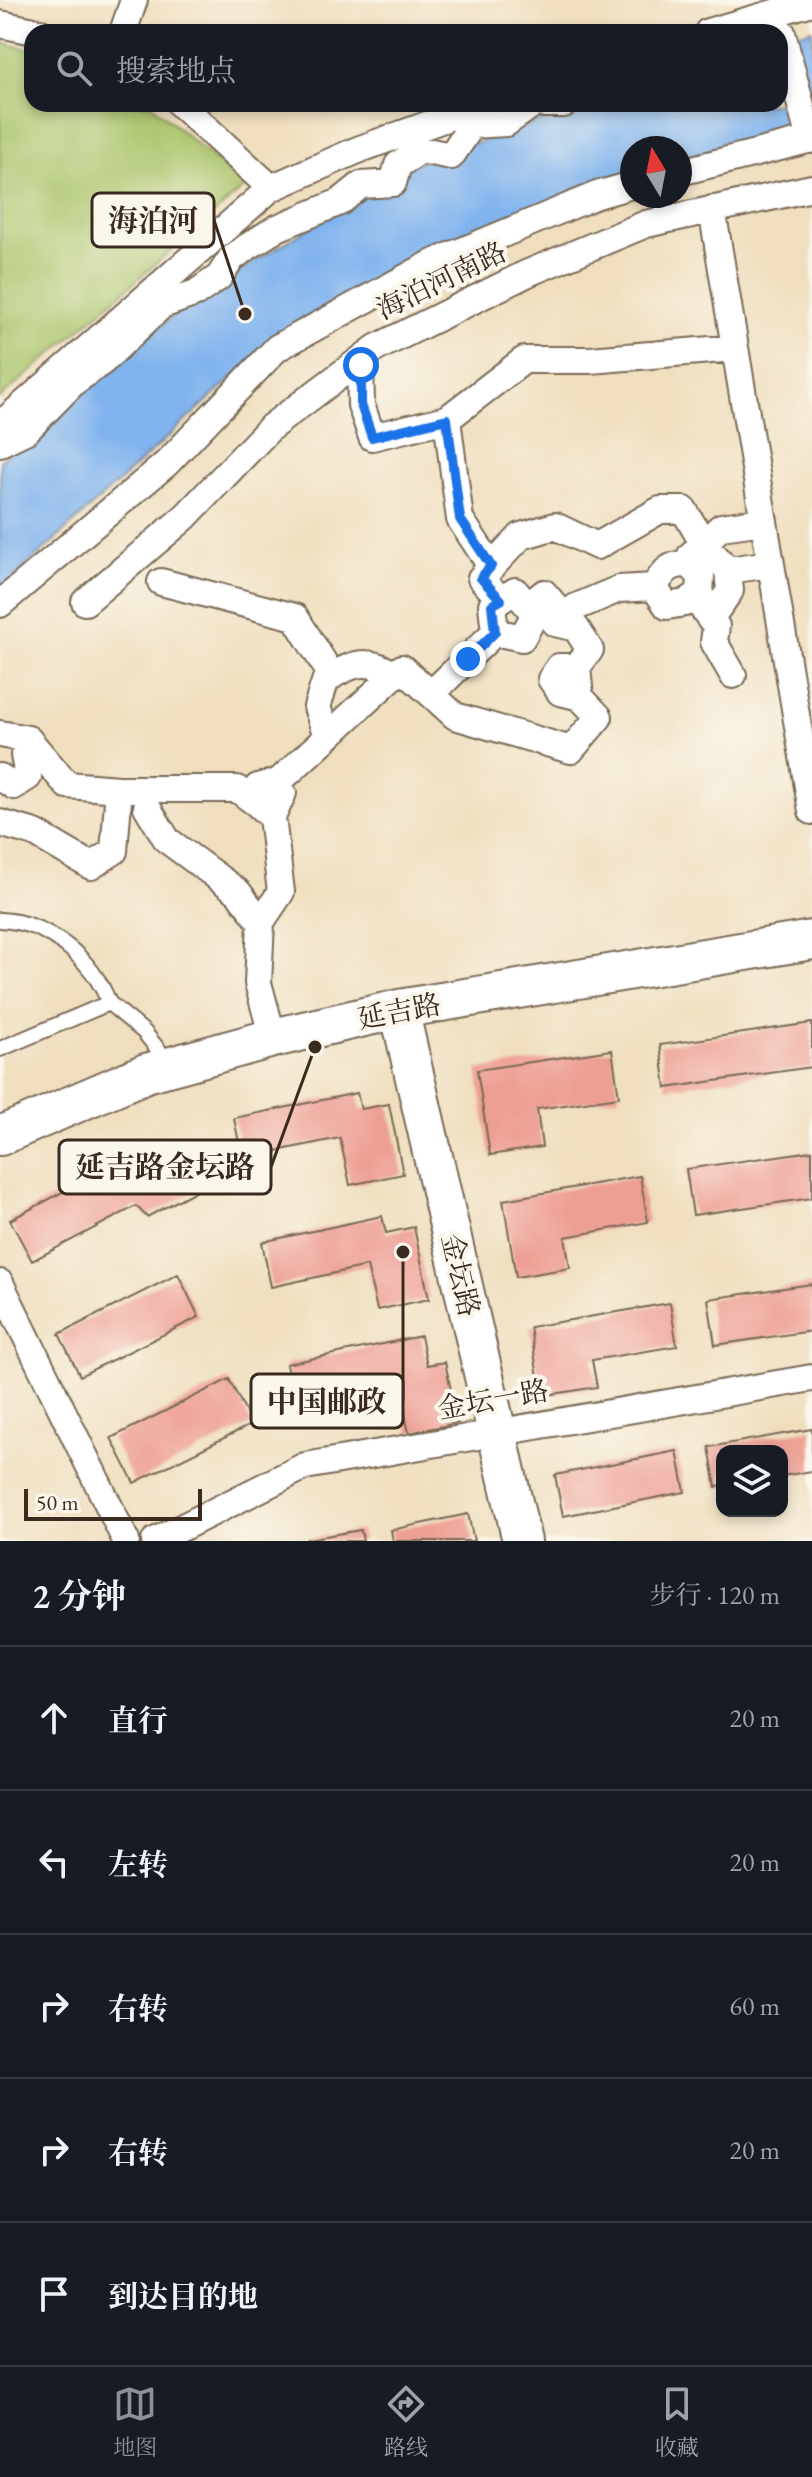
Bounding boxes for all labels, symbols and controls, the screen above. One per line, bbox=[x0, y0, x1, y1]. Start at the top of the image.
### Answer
search box bbox=[24, 24, 788, 112]
icon: search bbox=[52, 46, 96, 90]
text: 搜索地点 bbox=[116, 51, 236, 90]
north arrow bbox=[620, 136, 692, 208]
callout: 海泊河 bbox=[92, 193, 214, 247]
text: 海泊河 bbox=[108, 201, 198, 240]
street label: 海泊河南路 bbox=[370, 233, 512, 327]
route start bbox=[343, 347, 379, 383]
route end bbox=[450, 641, 486, 677]
street label: 延吉路 bbox=[354, 985, 444, 1037]
callout: 延吉路金坛路 bbox=[59, 1140, 271, 1194]
text: 延吉路金坛路 bbox=[75, 1147, 255, 1186]
street label: 金坛路 bbox=[434, 1230, 488, 1320]
street label: 金坛一路 bbox=[435, 1372, 551, 1426]
callout: 中国邮政 bbox=[251, 1374, 403, 1428]
text: 中国邮政 bbox=[267, 1382, 387, 1421]
map controls bbox=[716, 1445, 788, 1517]
button: layers bbox=[716, 1445, 788, 1517]
scale bar bbox=[24, 1485, 202, 1521]
text: 50 m bbox=[36, 1488, 79, 1517]
text: 2 分钟 bbox=[32, 1574, 126, 1618]
text: 步行 · 120 m bbox=[650, 1578, 780, 1612]
icon: ahead bbox=[32, 1696, 76, 1740]
text: 直行 bbox=[108, 1701, 168, 1740]
text: 20 m bbox=[730, 1701, 780, 1735]
icon: left bbox=[32, 1840, 76, 1884]
text: 左转 bbox=[108, 1845, 168, 1884]
text: 20 m bbox=[730, 1845, 780, 1879]
icon: right bbox=[32, 1984, 76, 2028]
text: 右转 bbox=[108, 1989, 168, 2028]
text: 60 m bbox=[730, 1989, 780, 2023]
icon: right bbox=[32, 2128, 76, 2172]
text: 右转 bbox=[108, 2133, 168, 2172]
text: 20 m bbox=[730, 2133, 780, 2167]
icon: arrive bbox=[32, 2272, 76, 2316]
text: 到达目的地 bbox=[108, 2277, 258, 2316]
tab: 地图 bbox=[113, 2382, 157, 2462]
tab: 路线 bbox=[384, 2382, 428, 2462]
tab: 收藏 bbox=[655, 2382, 699, 2462]

